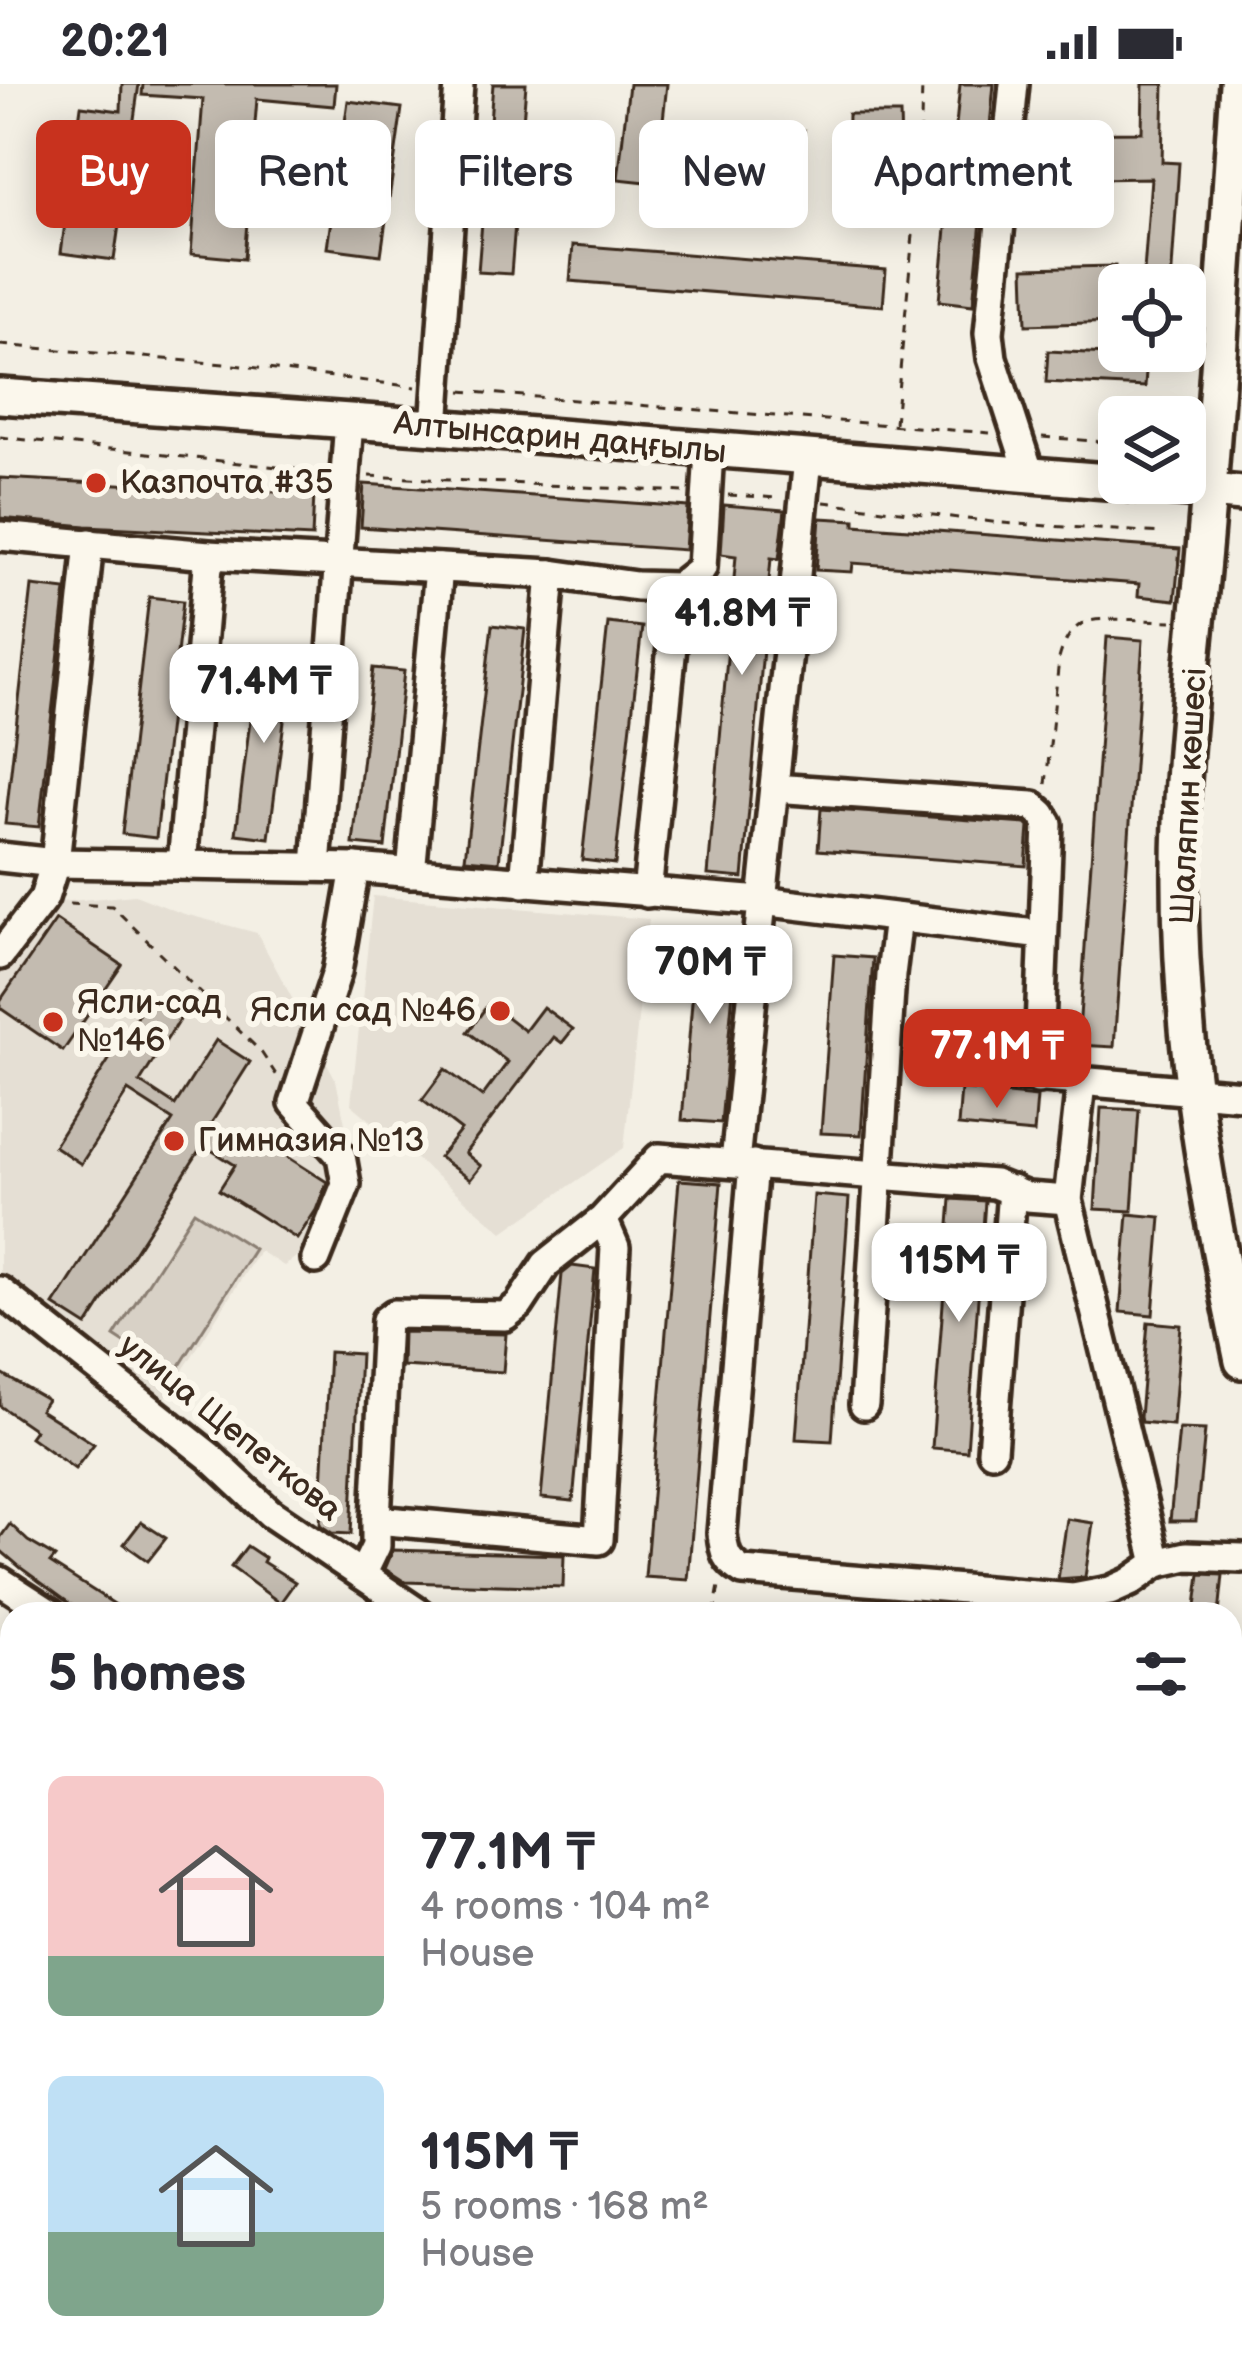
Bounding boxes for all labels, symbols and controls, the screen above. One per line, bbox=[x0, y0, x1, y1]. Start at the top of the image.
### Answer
text: 20:21 bbox=[60, 15, 170, 70]
chip: Buy bbox=[36, 120, 191, 228]
chip: Rent bbox=[215, 120, 391, 228]
chip: Filters bbox=[415, 120, 615, 228]
chip: New bbox=[639, 120, 808, 228]
chip: Apartment bbox=[832, 120, 1114, 228]
map controls bbox=[1098, 264, 1206, 504]
button: locate bbox=[1098, 264, 1206, 372]
button: layers bbox=[1098, 396, 1206, 504]
street label: Алтынсарин даңғылы bbox=[391, 403, 728, 472]
place label: Казпочта #35 bbox=[120, 463, 334, 503]
marker: Казпочта #35 bbox=[83, 470, 109, 496]
pin: 41.8M ₸ bbox=[631, 576, 853, 678]
text: 41.8M ₸ bbox=[674, 591, 810, 638]
pin: 71.4M ₸ bbox=[153, 644, 375, 746]
text: 71.4M ₸ bbox=[197, 659, 331, 706]
street label: Шаляпин көшесі bbox=[1162, 667, 1216, 925]
pin: 70M ₸ bbox=[626, 925, 794, 1027]
text: 70M ₸ bbox=[654, 940, 766, 987]
place label: Ясли-сад №146 bbox=[77, 983, 221, 1061]
place label: Ясли сад №46 bbox=[250, 991, 476, 1031]
marker: Ясли сад №46 bbox=[487, 998, 513, 1024]
marker: Ясли-сад №146 bbox=[40, 1009, 66, 1035]
pin: 77.1M ₸ bbox=[886, 1009, 1108, 1111]
text: 77.1M ₸ bbox=[930, 1024, 1064, 1071]
place label: Гимназия №13 bbox=[198, 1121, 425, 1161]
marker: Гимназия №13 bbox=[161, 1128, 187, 1154]
pin: 115M ₸ bbox=[861, 1223, 1057, 1325]
text: 115M ₸ bbox=[899, 1238, 1019, 1285]
street label: улица Щепеткова bbox=[111, 1326, 349, 1530]
icon: filters bbox=[1128, 1641, 1194, 1707]
text: 5 homes bbox=[48, 1644, 246, 1705]
text: 77.1M ₸ bbox=[420, 1823, 595, 1884]
icon: home bbox=[144, 1824, 288, 1968]
text: 4 rooms · 104 m² bbox=[420, 1884, 710, 1931]
text: House bbox=[420, 1931, 534, 1978]
text: 115M ₸ bbox=[420, 2123, 578, 2184]
icon: home bbox=[144, 2124, 288, 2268]
text: 5 rooms · 168 m² bbox=[420, 2184, 709, 2231]
text: House bbox=[420, 2231, 534, 2278]

